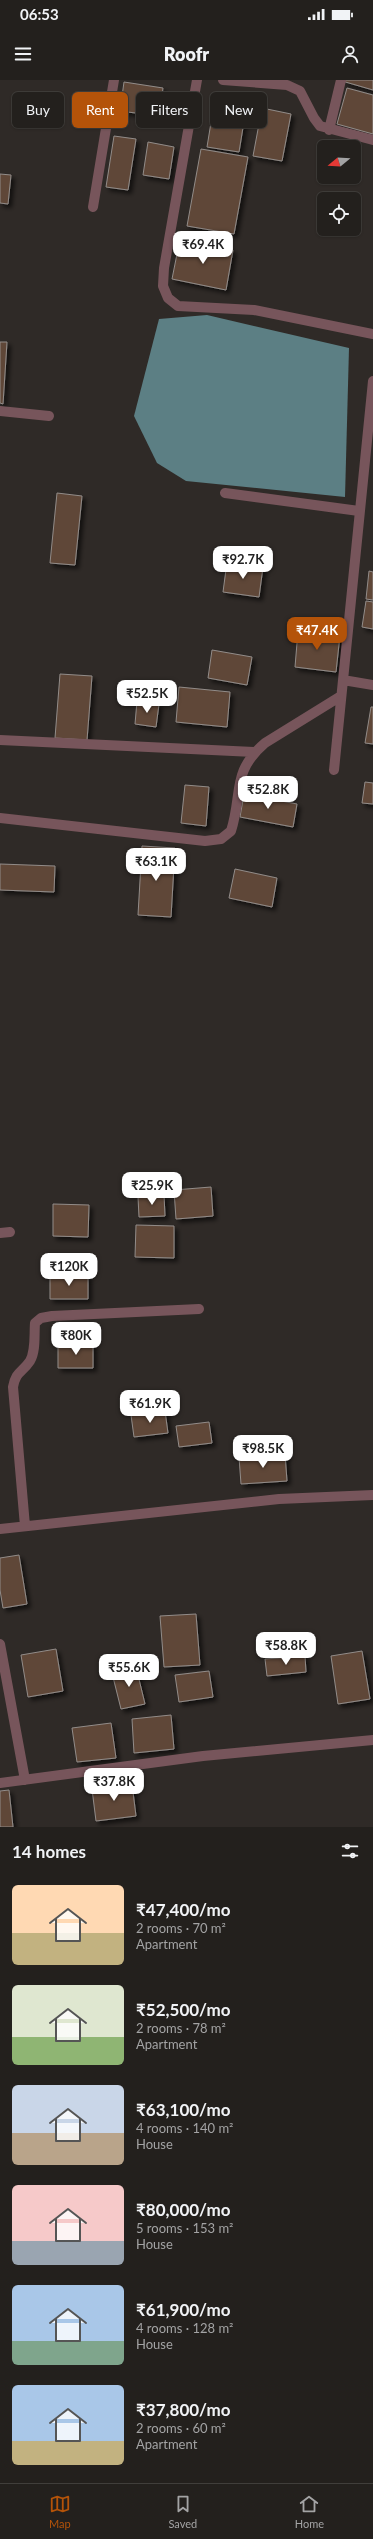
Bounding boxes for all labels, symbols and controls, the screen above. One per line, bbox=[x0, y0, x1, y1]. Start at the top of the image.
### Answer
text: 06:53 bbox=[20, 5, 59, 23]
icon: menu bbox=[12, 43, 34, 65]
text: Roofr bbox=[164, 43, 209, 65]
icon: person bbox=[339, 43, 361, 65]
chip: Buy bbox=[12, 92, 64, 128]
chip: Rent bbox=[72, 92, 128, 128]
chip: Filters bbox=[136, 92, 202, 128]
chip: New bbox=[210, 92, 267, 128]
north arrow bbox=[317, 140, 361, 184]
map controls bbox=[317, 140, 361, 236]
button: locate bbox=[317, 192, 361, 236]
pin: ₹69.4K bbox=[170, 231, 236, 265]
text: ₹69.4K bbox=[182, 236, 224, 252]
pin: ₹92.7K bbox=[210, 546, 276, 580]
text: ₹92.7K bbox=[222, 551, 264, 567]
pin: ₹47.4K bbox=[284, 617, 350, 651]
text: ₹47.4K bbox=[296, 622, 338, 638]
pin: ₹52.5K bbox=[114, 680, 180, 714]
text: ₹52.5K bbox=[126, 685, 168, 701]
pin: ₹52.8K bbox=[235, 776, 301, 810]
text: ₹52.8K bbox=[247, 781, 289, 797]
pin: ₹63.1K bbox=[123, 848, 189, 882]
text: ₹63.1K bbox=[135, 853, 177, 869]
pin: ₹25.9K bbox=[119, 1172, 185, 1206]
text: ₹25.9K bbox=[131, 1177, 173, 1193]
pin: ₹120K bbox=[41, 1253, 97, 1287]
text: ₹120K bbox=[49, 1258, 89, 1274]
pin: ₹80K bbox=[52, 1322, 100, 1356]
text: ₹80K bbox=[60, 1327, 92, 1343]
pin: ₹61.9K bbox=[117, 1390, 183, 1424]
text: ₹61.9K bbox=[129, 1395, 171, 1411]
pin: ₹98.5K bbox=[230, 1435, 296, 1469]
text: ₹98.5K bbox=[242, 1440, 284, 1456]
pin: ₹58.8K bbox=[253, 1632, 319, 1666]
text: ₹58.8K bbox=[265, 1637, 307, 1653]
pin: ₹55.6K bbox=[96, 1654, 162, 1688]
text: ₹55.6K bbox=[108, 1659, 150, 1675]
pin: ₹37.8K bbox=[81, 1768, 147, 1802]
text: ₹37.8K bbox=[93, 1773, 135, 1789]
icon: filters bbox=[339, 1840, 361, 1862]
text: 14 homes bbox=[12, 1841, 86, 1862]
text: ₹47,400/mo bbox=[136, 1899, 231, 1920]
icon: home bbox=[44, 1901, 92, 1949]
text: 2 rooms · 70 m² bbox=[136, 1920, 226, 1936]
text: Apartment bbox=[136, 1936, 197, 1952]
text: ₹52,500/mo bbox=[136, 1999, 231, 2020]
icon: home bbox=[44, 2001, 92, 2049]
text: 2 rooms · 78 m² bbox=[136, 2020, 226, 2036]
text: Apartment bbox=[136, 2036, 197, 2052]
text: ₹63,100/mo bbox=[136, 2099, 231, 2120]
icon: home bbox=[44, 2101, 92, 2149]
text: 4 rooms · 140 m² bbox=[136, 2120, 233, 2136]
text: House bbox=[136, 2136, 173, 2152]
text: ₹80,000/mo bbox=[136, 2199, 231, 2220]
icon: home bbox=[44, 2201, 92, 2249]
text: 5 rooms · 153 m² bbox=[136, 2220, 233, 2236]
text: House bbox=[136, 2236, 173, 2252]
text: ₹61,900/mo bbox=[136, 2299, 231, 2320]
icon: home bbox=[44, 2301, 92, 2349]
text: 4 rooms · 128 m² bbox=[136, 2320, 233, 2336]
text: House bbox=[136, 2336, 173, 2352]
text: ₹37,800/mo bbox=[136, 2399, 231, 2420]
icon: home bbox=[44, 2401, 92, 2449]
text: 2 rooms · 60 m² bbox=[136, 2420, 226, 2436]
text: Apartment bbox=[136, 2436, 197, 2452]
tab: Map bbox=[49, 2493, 71, 2530]
tab: Saved bbox=[168, 2493, 197, 2530]
tab: Home bbox=[295, 2493, 324, 2530]

